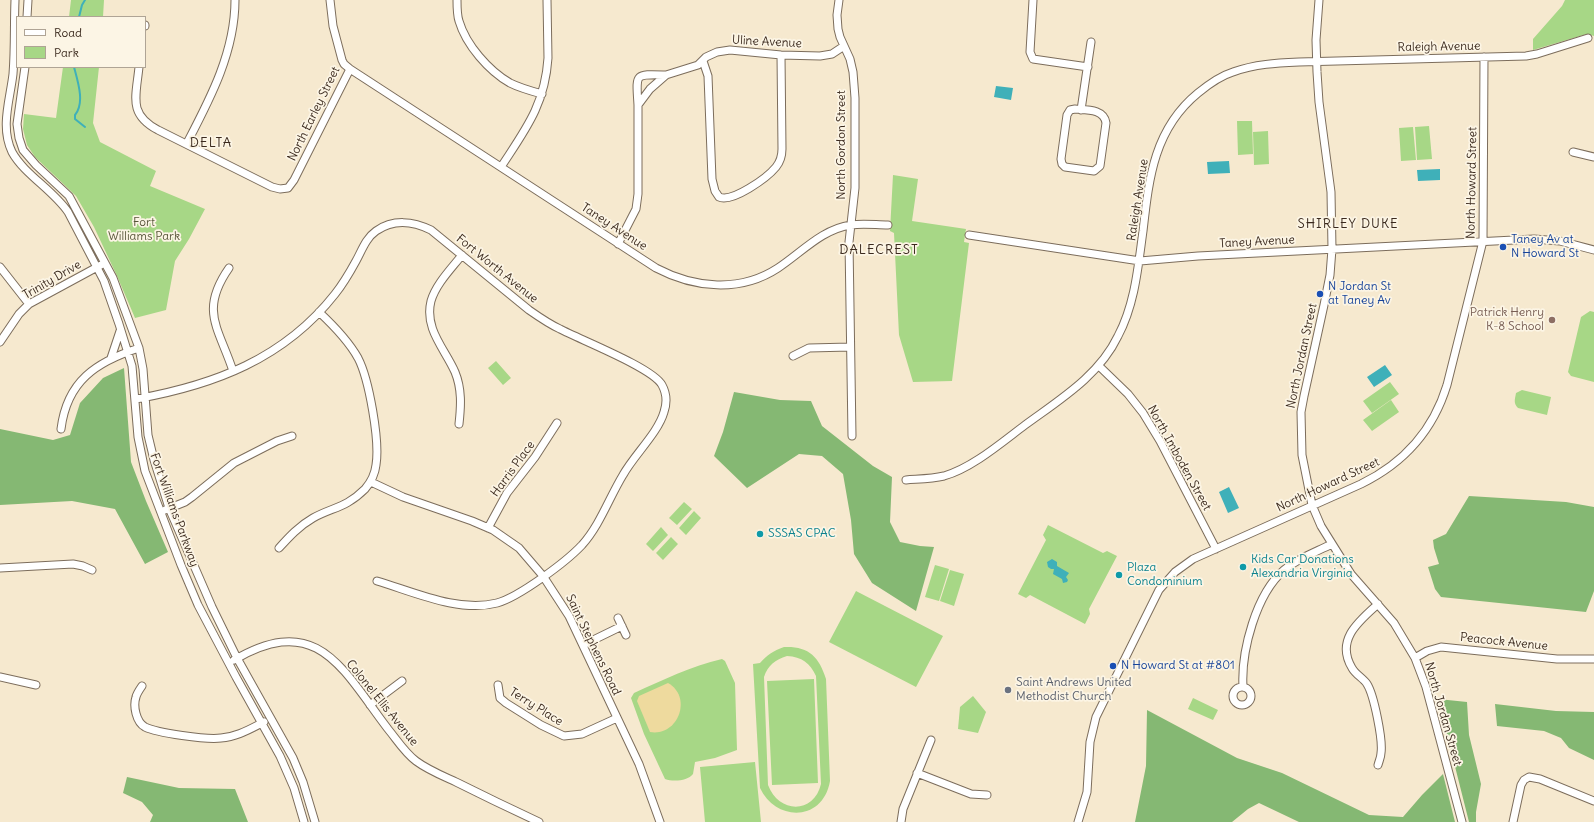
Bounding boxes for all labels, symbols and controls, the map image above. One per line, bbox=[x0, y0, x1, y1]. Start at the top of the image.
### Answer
legend bbox=[16, 16, 146, 68]
text: Road bbox=[54, 25, 82, 40]
street label: Uline Avenue bbox=[732, 33, 802, 51]
street label: Raleigh Avenue bbox=[1397, 39, 1481, 55]
text: Park bbox=[54, 45, 79, 60]
street label: North Earley Street bbox=[285, 64, 343, 164]
street label: North Gordon Street bbox=[835, 90, 849, 200]
street label: North Howard Street bbox=[1464, 127, 1480, 239]
district label: DELTA bbox=[190, 135, 232, 151]
street label: Raleigh Avenue bbox=[1124, 158, 1152, 242]
street label: Taney Avenue bbox=[578, 200, 650, 254]
park label: Fort Williams Park bbox=[108, 216, 180, 244]
district label: SHIRLEY DUKE bbox=[1297, 216, 1399, 232]
street label: Fort Worth Avenue bbox=[453, 232, 541, 306]
street label: Taney Avenue bbox=[1219, 233, 1295, 251]
place label: Taney Av at N Howard St bbox=[1511, 233, 1579, 261]
district label: DALECREST bbox=[839, 242, 919, 258]
marker: Taney Av at N Howard St bbox=[1498, 242, 1508, 252]
street label: Trinity Drive bbox=[20, 258, 84, 302]
place label: N Jordan St at Taney Av bbox=[1328, 280, 1391, 308]
marker: N Jordan St at Taney Av bbox=[1315, 289, 1325, 299]
street label: North Jordan Street bbox=[1284, 302, 1320, 410]
place label: Patrick Henry K-8 School bbox=[1470, 306, 1544, 334]
marker: Patrick Henry K-8 School bbox=[1547, 315, 1557, 325]
street label: North Imboden Street bbox=[1144, 403, 1214, 513]
street label: Harris Place bbox=[488, 438, 538, 500]
street label: Fort Williams Parkway bbox=[147, 451, 201, 569]
street label: North Howard Street bbox=[1274, 455, 1382, 515]
place label: SSSAS CPAC bbox=[768, 527, 836, 541]
marker: SSSAS CPAC bbox=[755, 529, 765, 539]
place label: Kids Car Donations Alexandria Virginia bbox=[1251, 553, 1354, 581]
place label: Plaza Condominium bbox=[1127, 561, 1203, 589]
marker: Kids Car Donations Alexandria Virginia bbox=[1238, 562, 1248, 572]
marker: Plaza Condominium bbox=[1114, 570, 1124, 580]
street label: Saint Stephens Road bbox=[562, 592, 624, 698]
street label: Peacock Avenue bbox=[1459, 630, 1549, 654]
street label: Colonel Ellis Avenue bbox=[343, 657, 421, 749]
place label: N Howard St at #801 bbox=[1121, 659, 1235, 673]
marker: N Howard St at #801 bbox=[1108, 661, 1118, 671]
street label: North Jordan Street bbox=[1421, 661, 1465, 767]
place label: Saint Andrews United Methodist Church bbox=[1016, 676, 1132, 704]
street label: Terry Place bbox=[507, 685, 565, 729]
marker: Saint Andrews United Methodist Church bbox=[1003, 685, 1013, 695]

